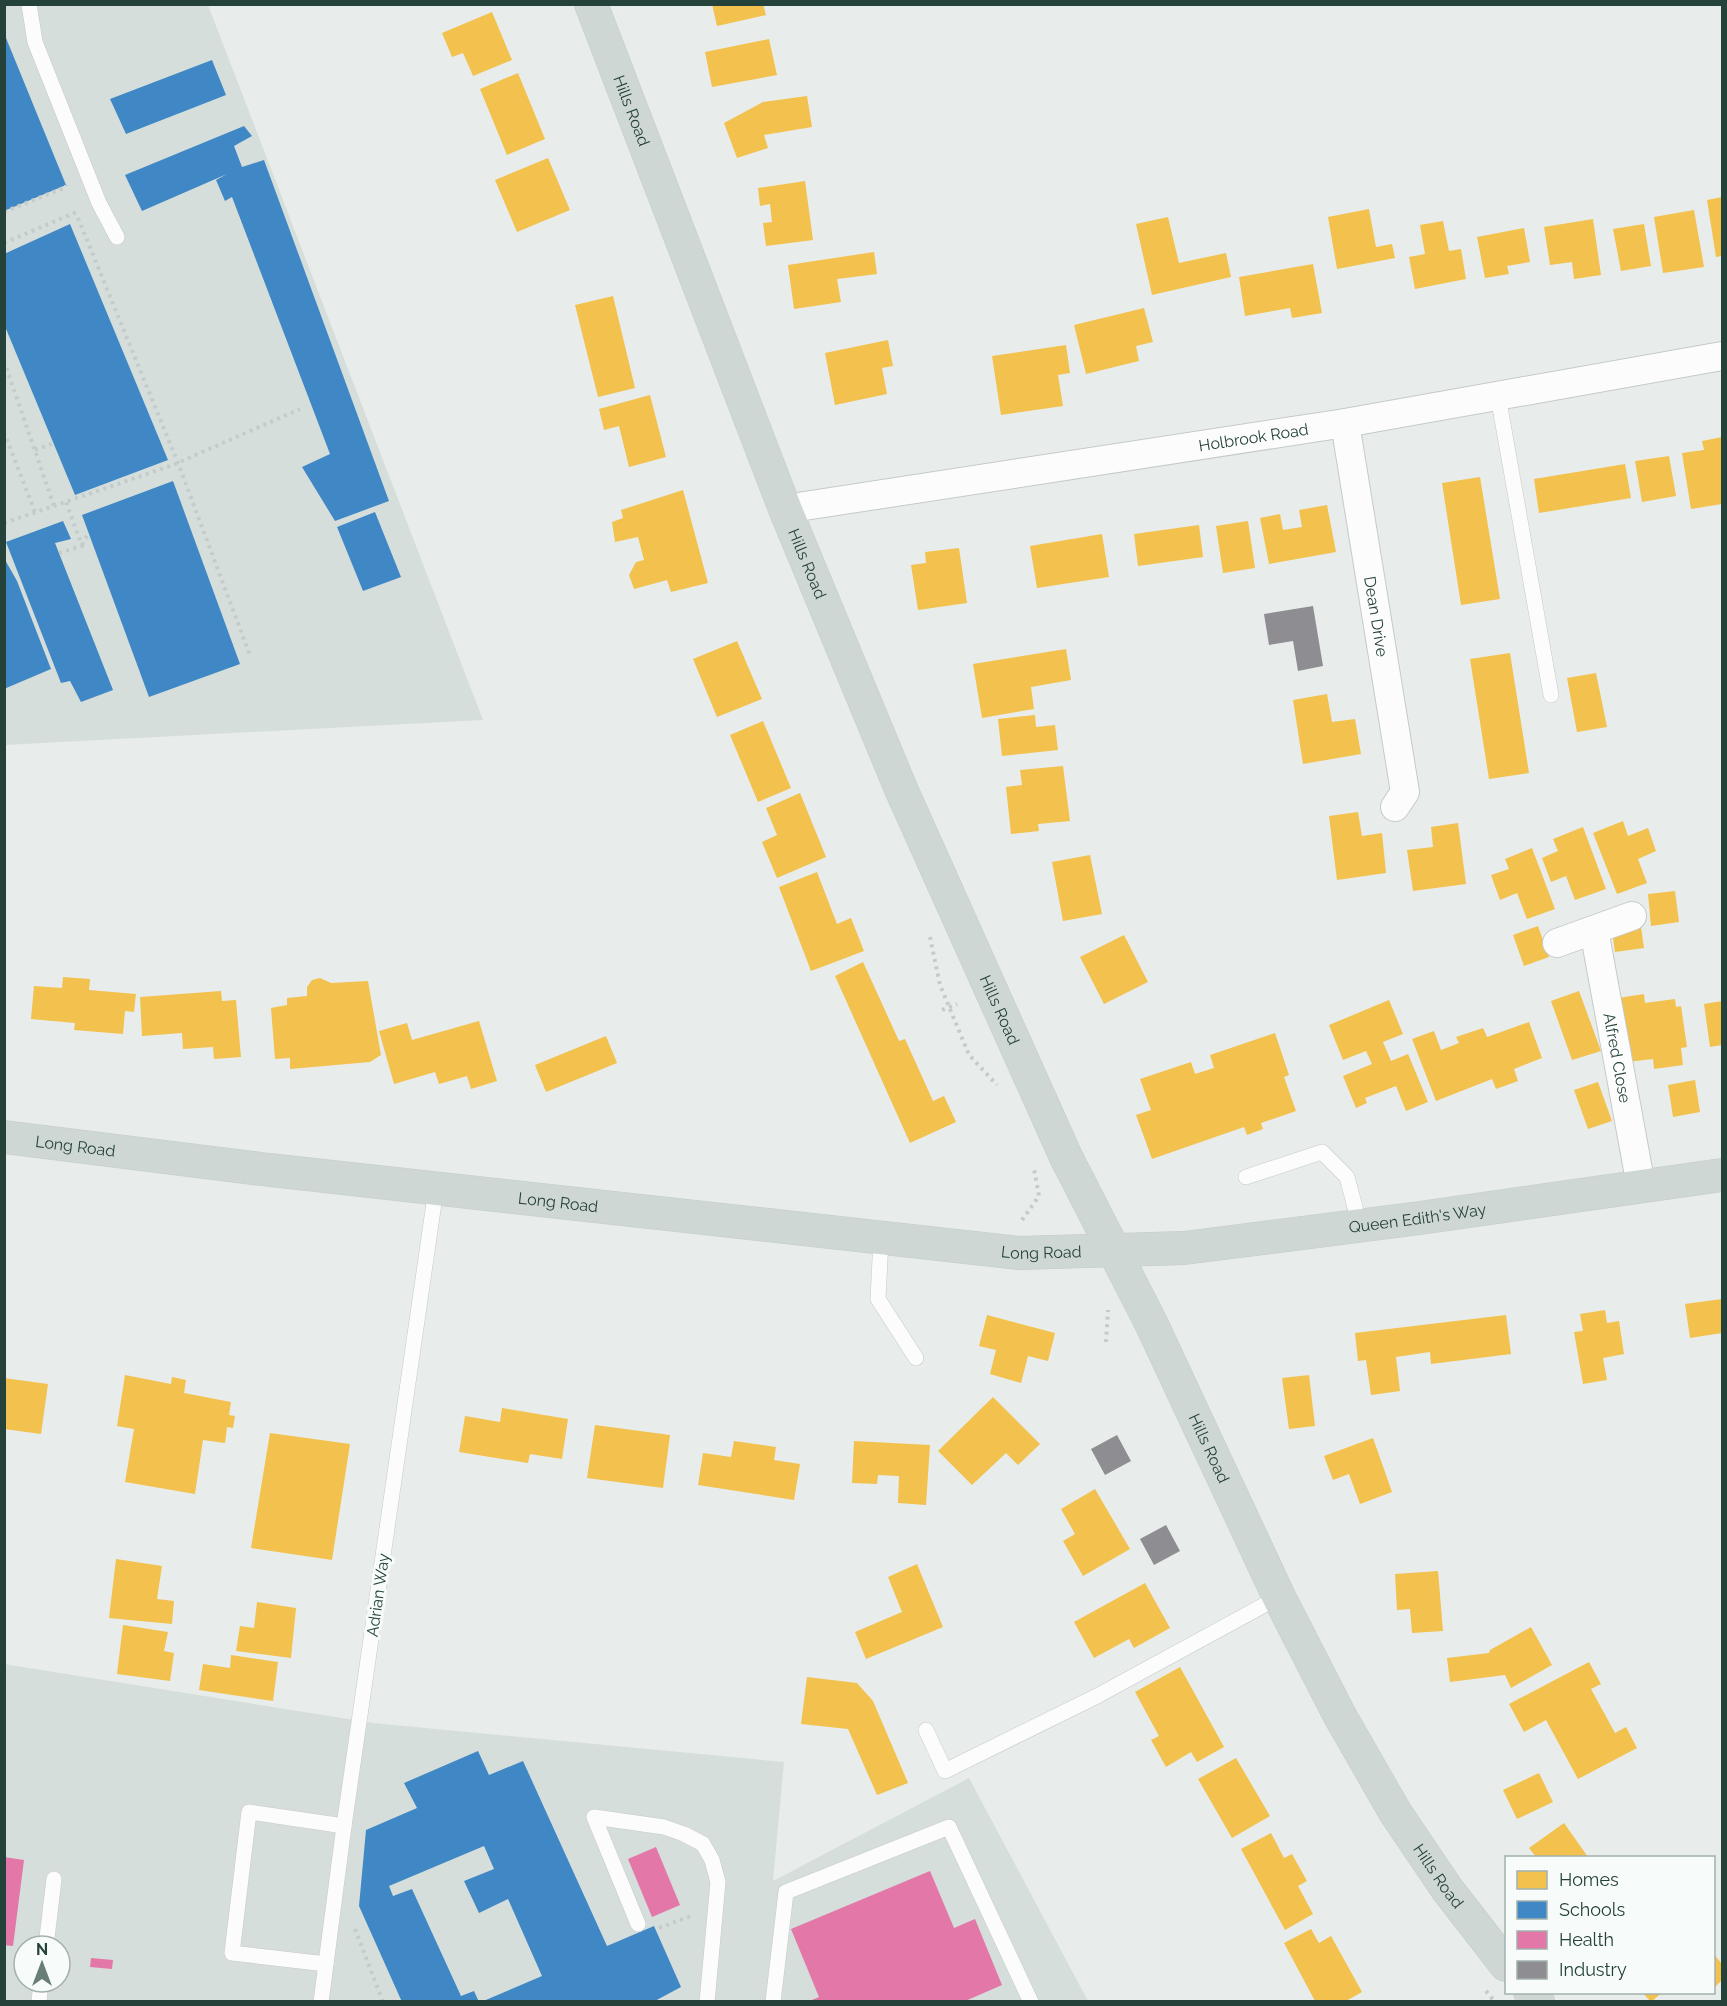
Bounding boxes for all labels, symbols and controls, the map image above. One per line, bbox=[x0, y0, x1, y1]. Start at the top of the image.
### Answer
street label: Hills Road bbox=[610, 72, 654, 149]
street label: Holbrook Road bbox=[1197, 419, 1310, 455]
street label: Hills Road bbox=[785, 526, 831, 602]
street label: Dean Drive bbox=[1361, 575, 1392, 658]
street label: Hills Road bbox=[976, 972, 1024, 1048]
street label: Alfred Close bbox=[1600, 1011, 1635, 1104]
street label: Long Road bbox=[34, 1132, 117, 1160]
street label: Long Road bbox=[517, 1188, 599, 1216]
street label: Queen Edith's Way bbox=[1348, 1199, 1488, 1236]
street label: Long Road bbox=[1000, 1241, 1082, 1262]
street label: Hills Road bbox=[1185, 1410, 1234, 1486]
street label: Adrian Way bbox=[363, 1552, 393, 1638]
street label: Hills Road bbox=[1410, 1840, 1468, 1912]
legend bbox=[1505, 1856, 1715, 1994]
text: Homes bbox=[1559, 1869, 1619, 1890]
text: Schools bbox=[1559, 1899, 1626, 1920]
text: Health bbox=[1559, 1929, 1614, 1950]
north arrow bbox=[12, 1934, 72, 1994]
text: N bbox=[36, 1940, 48, 1959]
text: Industry bbox=[1559, 1959, 1627, 1980]

